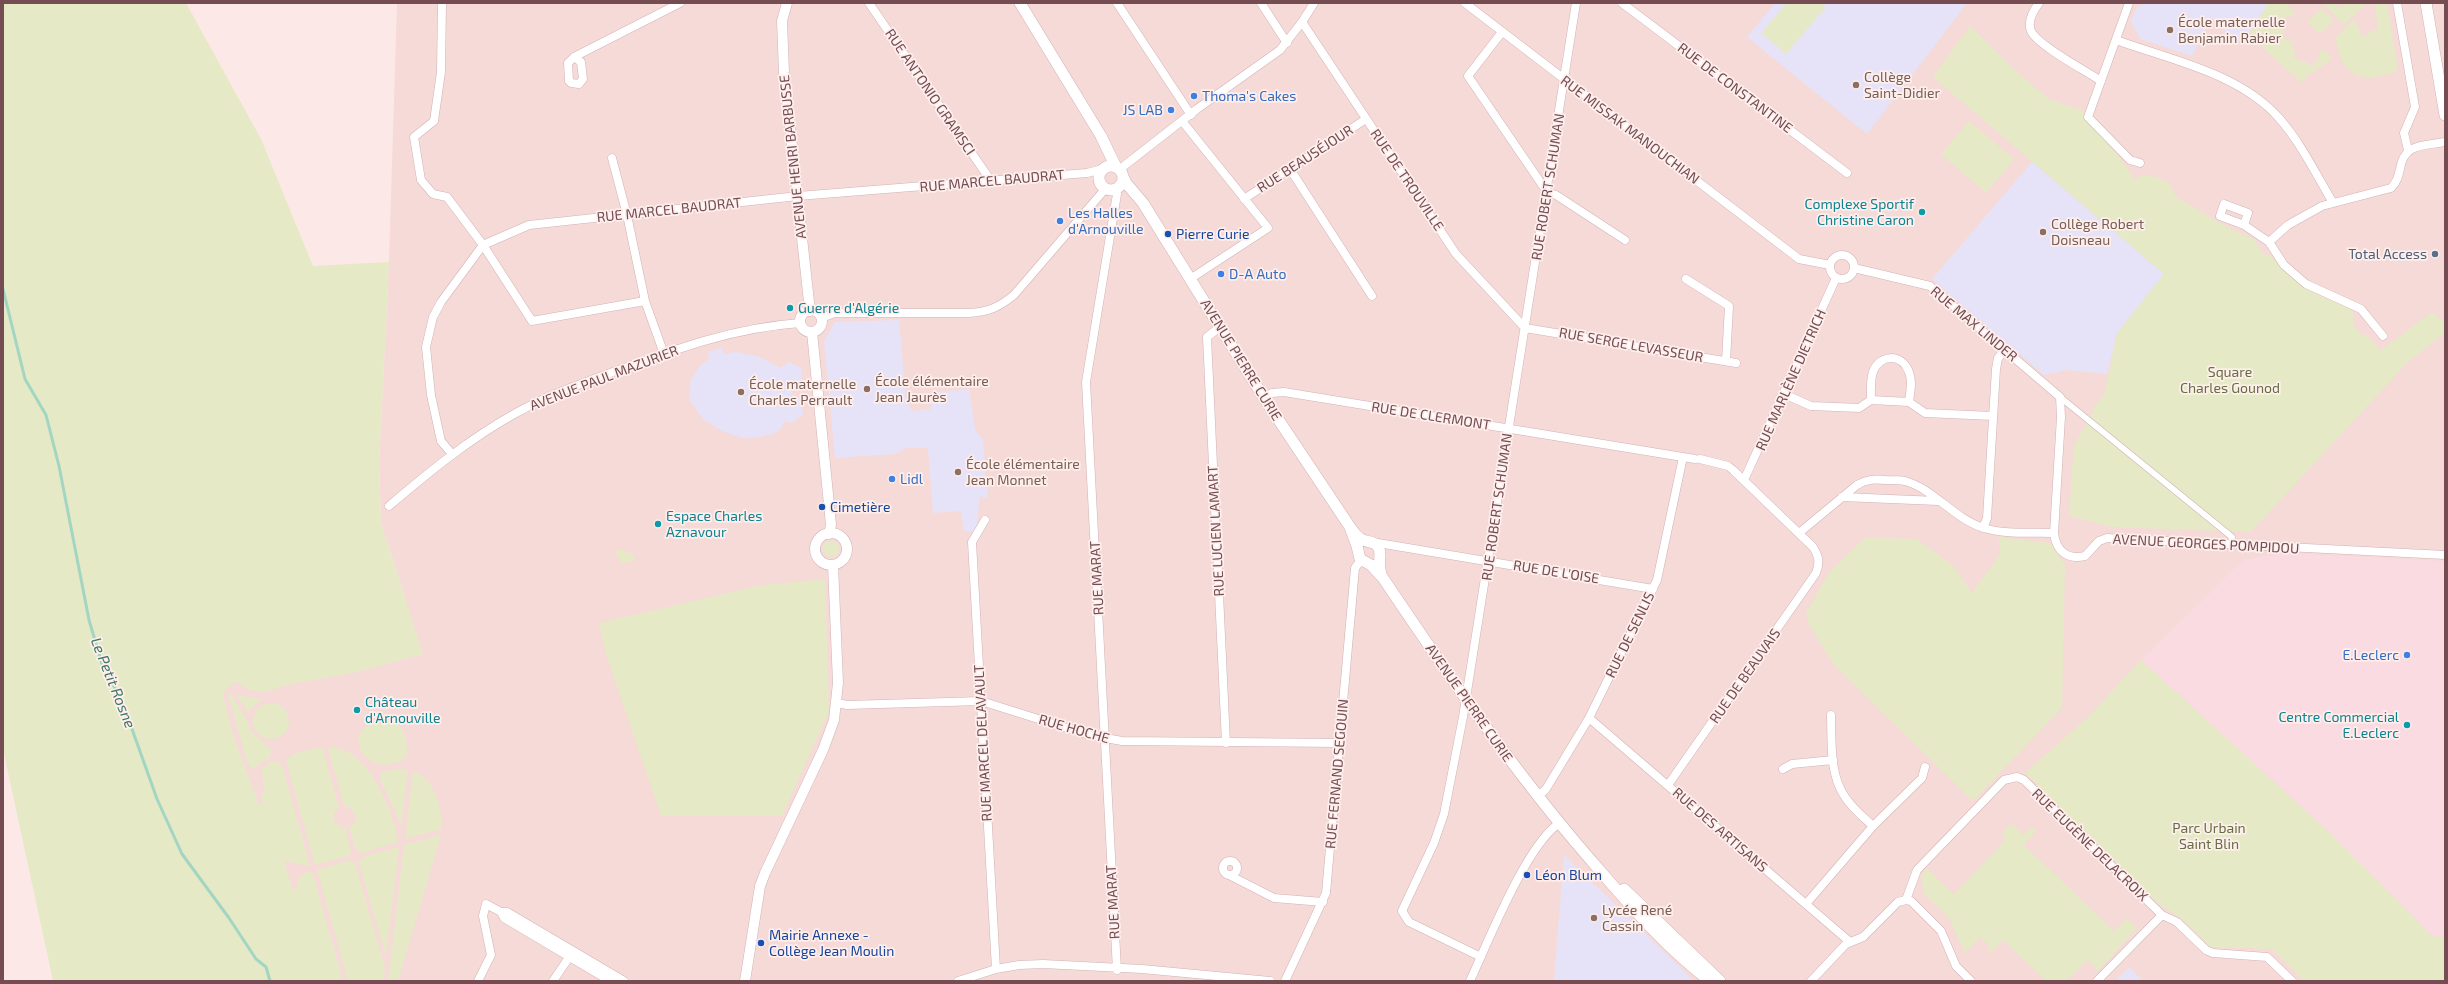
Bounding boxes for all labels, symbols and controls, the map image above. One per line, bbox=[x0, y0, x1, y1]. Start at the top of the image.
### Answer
place label: École maternelle Benjamin Rabier bbox=[2178, 14, 2285, 46]
marker: École maternelle Benjamin Rabier bbox=[2165, 25, 2175, 35]
street label: RUE ANTONIO GRAMSCI bbox=[881, 26, 979, 158]
street label: RUE DE CONSTANTINE bbox=[1674, 39, 1796, 137]
place label: Collège Saint-Didier bbox=[1864, 69, 1940, 102]
street label: RUE MISSAK MANOUCHIAN bbox=[1557, 72, 1703, 188]
street label: AVENUE HENRI BARBUSSE bbox=[776, 74, 810, 240]
marker: Collège Saint-Didier bbox=[1851, 80, 1861, 90]
place label: Thoma's Cakes bbox=[1202, 88, 1296, 104]
marker: Thoma's Cakes bbox=[1189, 91, 1199, 101]
place label: JS LAB bbox=[1123, 102, 1163, 118]
marker: JS LAB bbox=[1166, 105, 1176, 115]
street label: RUE ROBERT SCHUMAN bbox=[1528, 112, 1568, 262]
street label: RUE BEAUSÉJOUR bbox=[1254, 122, 1356, 196]
street label: RUE DE TROUVILLE bbox=[1367, 126, 1447, 234]
street label: RUE MARCEL BAUDRAT bbox=[919, 166, 1065, 196]
street label: RUE MARCEL BAUDRAT bbox=[596, 194, 742, 226]
place label: Complexe Sportif Christine Caron bbox=[1804, 196, 1914, 228]
place label: Les Halles d'Arnouville bbox=[1068, 205, 1144, 238]
marker: Complexe Sportif Christine Caron bbox=[1917, 207, 1927, 217]
marker: Les Halles d'Arnouville bbox=[1055, 216, 1065, 226]
place label: Collège Robert Doisneau bbox=[2051, 216, 2144, 248]
place label: Pierre Curie bbox=[1176, 226, 1249, 242]
marker: Collège Robert Doisneau bbox=[2038, 227, 2048, 237]
marker: Pierre Curie bbox=[1163, 229, 1173, 239]
place label: Total Access bbox=[2348, 246, 2427, 262]
marker: Total Access bbox=[2430, 249, 2440, 259]
place label: D-A Auto bbox=[1229, 266, 1286, 282]
marker: D-A Auto bbox=[1216, 269, 1226, 279]
street label: RUE MAX LINDER bbox=[1927, 283, 2021, 365]
street label: AVENUE PIERRE CURIE bbox=[1197, 296, 1285, 424]
place label: Guerre d'Algérie bbox=[798, 300, 899, 316]
marker: Guerre d'Algérie bbox=[785, 303, 795, 313]
street label: RUE MARLÈNE DIETRICH bbox=[1752, 307, 1830, 453]
street label: RUE SERGE LEVASSEUR bbox=[1557, 324, 1705, 366]
street label: AVENUE PAUL MAZURIER bbox=[527, 342, 681, 414]
park label: Square Charles Gounod bbox=[2180, 364, 2280, 396]
place label: École élémentaire Jean Jaurès bbox=[875, 373, 989, 406]
place label: École maternelle Charles Perrault bbox=[749, 376, 856, 408]
marker: École élémentaire Jean Jaurès bbox=[862, 384, 872, 394]
marker: École maternelle Charles Perrault bbox=[736, 387, 746, 397]
street label: RUE DE CLERMONT bbox=[1370, 398, 1492, 434]
street label: RUE ROBERT SCHUMAN bbox=[1478, 432, 1516, 582]
place label: École élémentaire Jean Monnet bbox=[966, 456, 1080, 488]
street label: RUE LUCIEN LAMART bbox=[1204, 465, 1228, 597]
marker: École élémentaire Jean Monnet bbox=[953, 467, 963, 477]
place label: Lidl bbox=[900, 471, 923, 487]
marker: Lidl bbox=[887, 474, 897, 484]
place label: Cimetière bbox=[830, 499, 891, 515]
marker: Cimetière bbox=[817, 502, 827, 512]
place label: Espace Charles Aznavour bbox=[666, 508, 762, 540]
marker: Espace Charles Aznavour bbox=[653, 519, 663, 529]
street label: AVENUE GEORGES POMPIDOU bbox=[2112, 531, 2300, 557]
street label: RUE MARAT bbox=[1087, 540, 1107, 616]
street label: RUE DE L'OISE bbox=[1512, 557, 1600, 587]
street label: RUE DE SENLIS bbox=[1602, 589, 1658, 681]
street label: RUE DE BEAUVAIS bbox=[1706, 625, 1784, 727]
water label: Le Petit Rosne bbox=[87, 635, 139, 731]
street label: AVENUE PIERRE CURIE bbox=[1422, 641, 1516, 765]
place label: E.Leclerc bbox=[2342, 647, 2399, 663]
marker: E.Leclerc bbox=[2402, 650, 2412, 660]
street label: RUE MARCEL DELAVAULT bbox=[970, 664, 996, 822]
place label: Château d'Arnouville bbox=[365, 694, 441, 726]
street label: RUE FERNAND SEGOUIN bbox=[1322, 698, 1352, 850]
marker: Château d'Arnouville bbox=[352, 705, 362, 715]
place label: Centre Commercial E.Leclerc bbox=[2278, 709, 2399, 742]
street label: RUE HOCHE bbox=[1037, 711, 1111, 747]
marker: Centre Commercial E.Leclerc bbox=[2402, 720, 2412, 730]
street label: RUE DES ARTISANS bbox=[1669, 784, 1771, 876]
street label: RUE EUGÈNE DELACROIX bbox=[2029, 785, 2151, 905]
park label: Parc Urbain Saint Blin bbox=[2172, 820, 2246, 852]
street label: RUE MARAT bbox=[1103, 864, 1123, 940]
place label: Léon Blum bbox=[1535, 867, 1602, 883]
marker: Léon Blum bbox=[1522, 870, 1532, 880]
place label: Lycée René Cassin bbox=[1602, 902, 1672, 934]
marker: Lycée René Cassin bbox=[1589, 913, 1599, 923]
place label: Mairie Annexe - Collège Jean Moulin bbox=[769, 927, 894, 960]
marker: Mairie Annexe - Collège Jean Moulin bbox=[756, 938, 766, 948]

